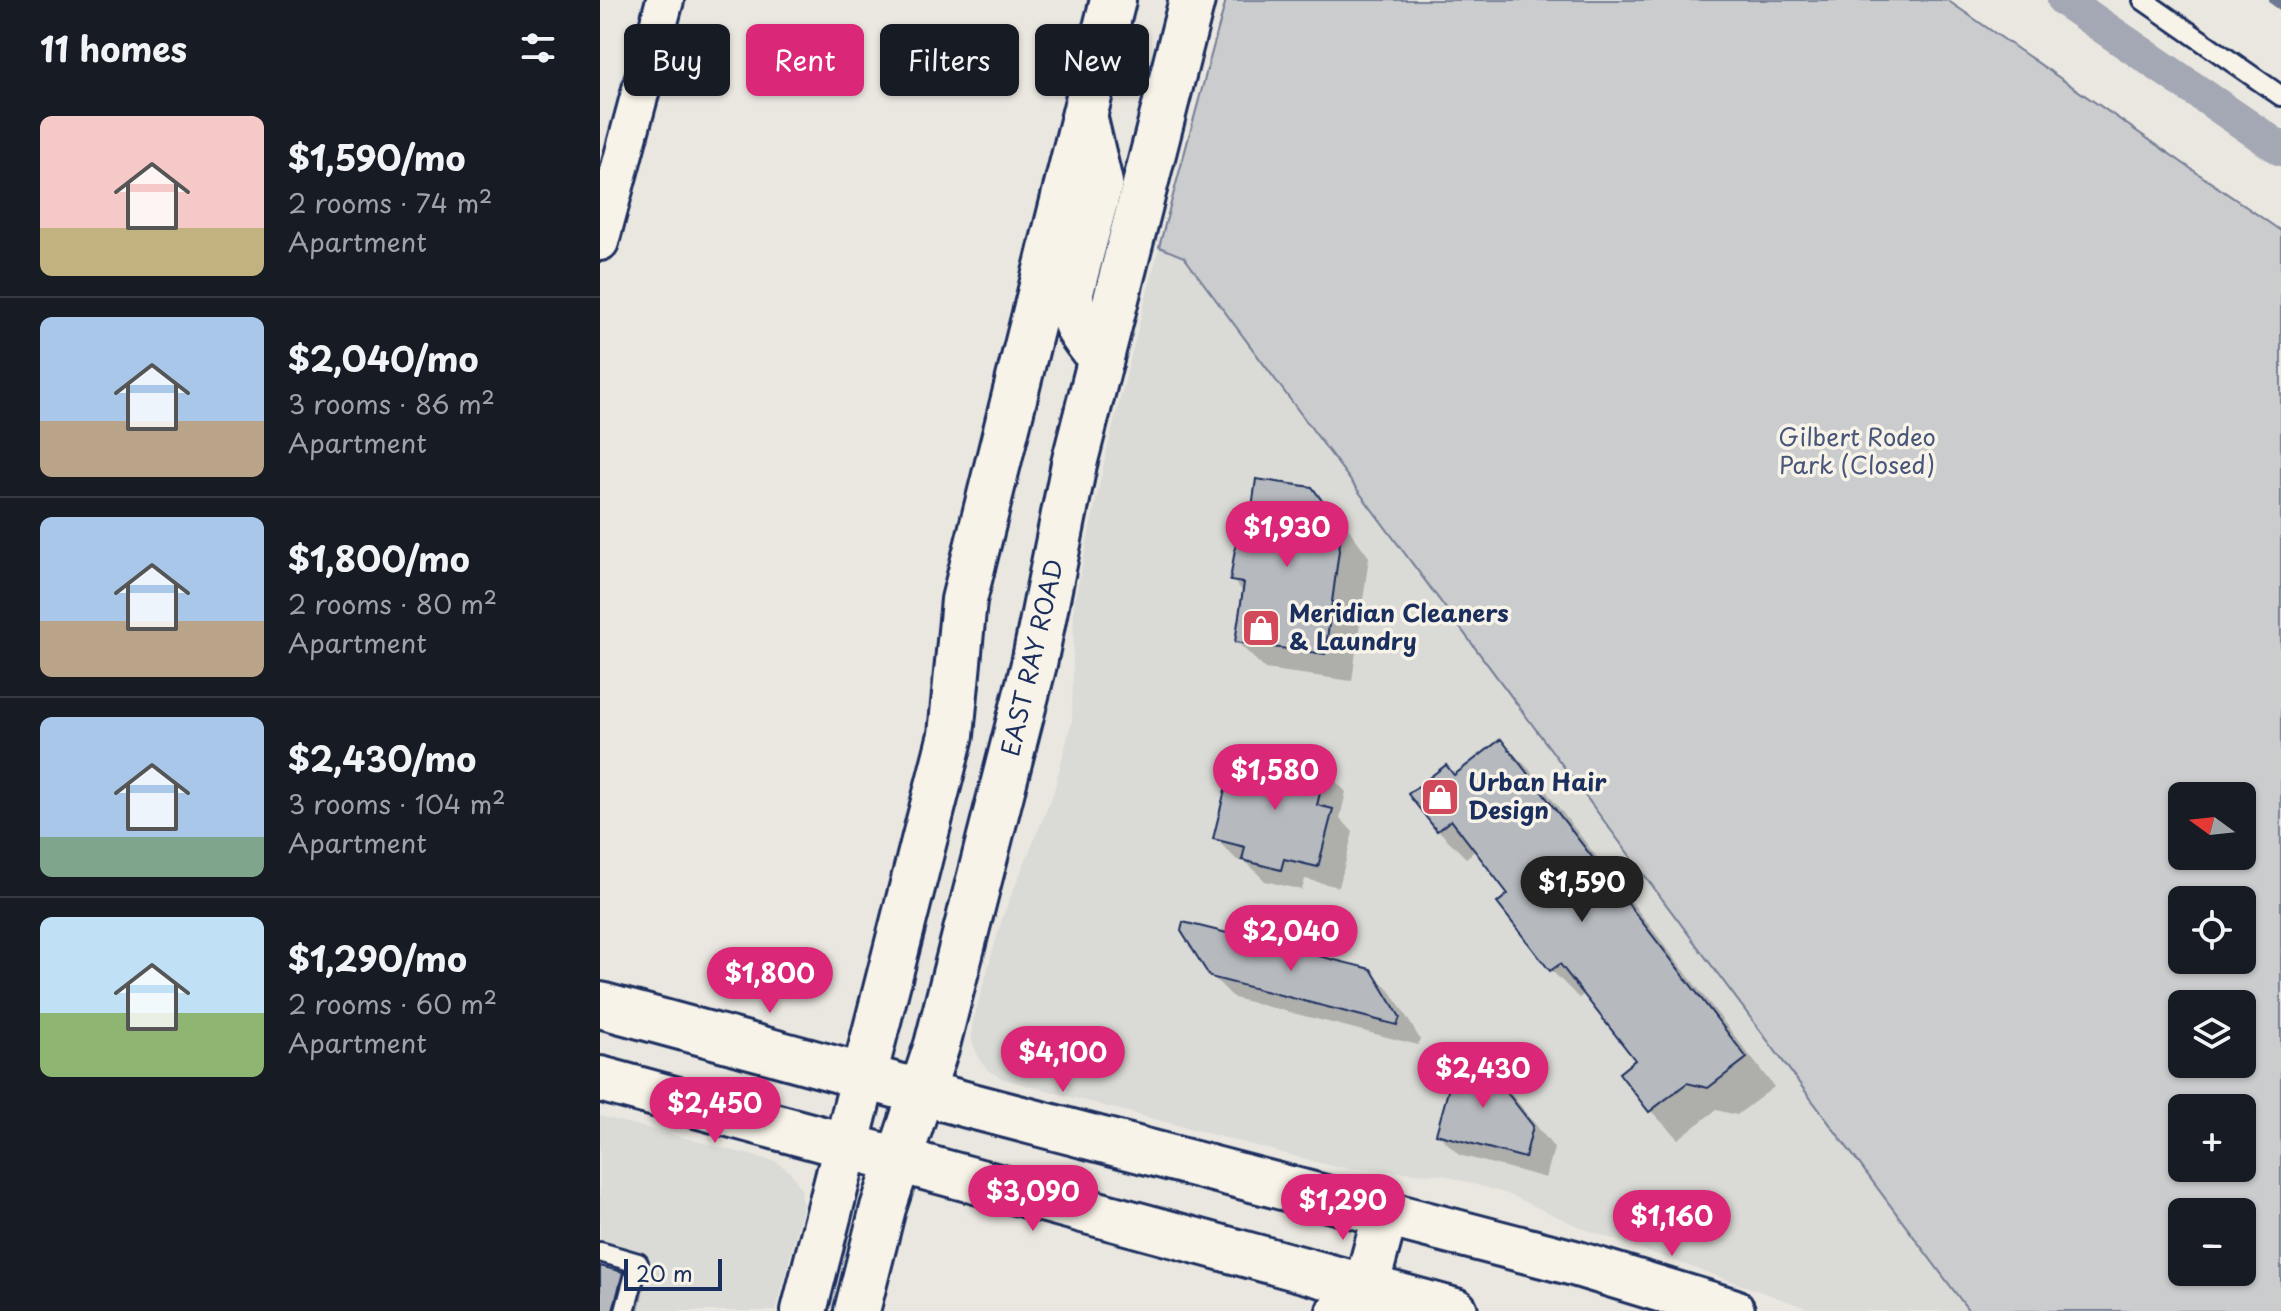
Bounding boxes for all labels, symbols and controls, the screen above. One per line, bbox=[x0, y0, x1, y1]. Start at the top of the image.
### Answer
text: 11 homes bbox=[40, 22, 187, 74]
chip: Buy bbox=[624, 24, 730, 96]
chip: Rent bbox=[746, 24, 864, 96]
chip: Filters bbox=[880, 24, 1019, 96]
chip: New bbox=[1035, 24, 1149, 96]
icon: filters bbox=[516, 26, 560, 70]
text: $1,590/mo bbox=[288, 131, 465, 183]
icon: home bbox=[104, 148, 200, 244]
text: 2 rooms · 74 m² bbox=[288, 183, 492, 222]
text: Apartment bbox=[288, 222, 427, 261]
text: $2,040/mo bbox=[288, 332, 479, 384]
icon: home bbox=[104, 349, 200, 445]
text: 3 rooms · 86 m² bbox=[288, 384, 495, 423]
park label: Gilbert Rodeo Park (Closed) bbox=[1778, 418, 1936, 482]
text: Apartment bbox=[288, 423, 427, 462]
pin: $1,930 bbox=[1222, 501, 1352, 569]
text: $1,930 bbox=[1244, 507, 1330, 546]
text: $1,800/mo bbox=[288, 532, 470, 584]
icon: home bbox=[104, 549, 200, 645]
street label: EAST RAY ROAD bbox=[991, 555, 1071, 760]
text: 2 rooms · 80 m² bbox=[288, 584, 497, 623]
place label: Meridian Cleaners & Laundry bbox=[1289, 594, 1509, 658]
shop icon: Meridian Cleaners & Laundry bbox=[1240, 607, 1282, 649]
text: Apartment bbox=[288, 623, 427, 662]
text: $2,430/mo bbox=[288, 732, 476, 784]
pin: $1,580 bbox=[1210, 744, 1340, 812]
icon: home bbox=[104, 749, 200, 845]
text: $1,580 bbox=[1231, 750, 1319, 789]
place label: Urban Hair Design bbox=[1468, 763, 1607, 827]
shop icon: Urban Hair Design bbox=[1419, 776, 1461, 818]
north arrow bbox=[2168, 782, 2256, 870]
map controls bbox=[2168, 782, 2256, 1286]
text: 3 rooms · 104 m² bbox=[288, 784, 506, 823]
text: Apartment bbox=[288, 823, 427, 862]
pin: $1,590 bbox=[1517, 856, 1647, 924]
text: $1,590 bbox=[1539, 862, 1625, 901]
button: locate bbox=[2168, 886, 2256, 974]
pin: $2,040 bbox=[1226, 905, 1356, 973]
text: $2,040 bbox=[1243, 911, 1339, 950]
text: $1,290/mo bbox=[288, 932, 467, 984]
pin: $1,800 bbox=[705, 947, 835, 1015]
icon: home bbox=[104, 949, 200, 1045]
text: $1,800 bbox=[725, 953, 815, 992]
text: 2 rooms · 60 m² bbox=[288, 984, 497, 1023]
button: layers bbox=[2168, 990, 2256, 1078]
text: Apartment bbox=[288, 1023, 427, 1062]
pin: $4,100 bbox=[998, 1026, 1128, 1094]
text: $4,100 bbox=[1019, 1032, 1107, 1071]
pin: $2,430 bbox=[1418, 1042, 1548, 1110]
text: $2,430 bbox=[1435, 1048, 1531, 1087]
pin: $2,450 bbox=[650, 1077, 780, 1145]
text: $2,450 bbox=[668, 1083, 762, 1122]
button: + bbox=[2168, 1094, 2256, 1182]
pin: $3,090 bbox=[968, 1165, 1098, 1233]
text: $3,090 bbox=[986, 1171, 1080, 1210]
pin: $1,290 bbox=[1278, 1174, 1408, 1242]
text: $1,290 bbox=[1299, 1180, 1387, 1219]
pin: $1,160 bbox=[1607, 1190, 1737, 1258]
text: $1,160 bbox=[1631, 1196, 1713, 1235]
button: − bbox=[2168, 1198, 2256, 1286]
scale bar bbox=[624, 1255, 722, 1291]
text: 20 m bbox=[636, 1256, 693, 1289]

